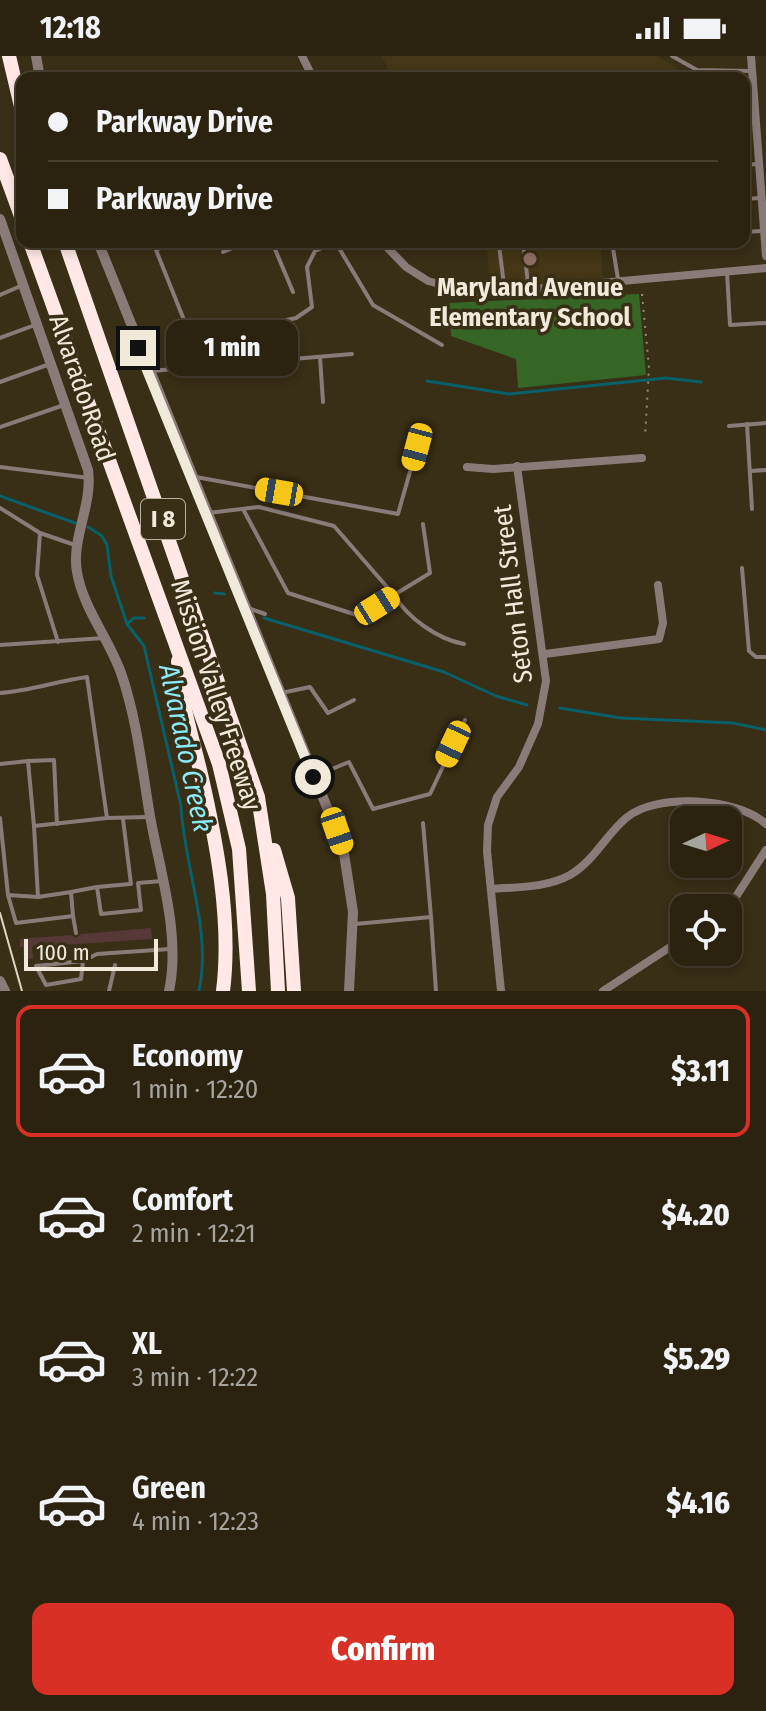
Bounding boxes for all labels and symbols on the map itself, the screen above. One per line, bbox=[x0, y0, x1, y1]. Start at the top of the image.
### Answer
marker: Maryland Avenue Elementary School bbox=[521, 250, 539, 268]
place label: Maryland Avenue Elementary School bbox=[429, 272, 632, 333]
street label: Alvarado Road bbox=[42, 311, 122, 465]
callout: 1 min bbox=[166, 320, 298, 376]
route end bbox=[120, 330, 156, 366]
car bbox=[399, 421, 435, 473]
car bbox=[253, 476, 305, 508]
road number: I 8 bbox=[141, 499, 185, 539]
street label: Seton Hall Street bbox=[487, 503, 539, 685]
street label: Mission Valley Freeway bbox=[164, 576, 268, 815]
car bbox=[350, 583, 404, 629]
water label: Alvarado Creek bbox=[152, 660, 220, 835]
car bbox=[432, 717, 474, 771]
route start bbox=[295, 759, 331, 795]
car bbox=[318, 804, 356, 858]
north arrow bbox=[670, 806, 742, 878]
scale bar bbox=[24, 935, 158, 971]

